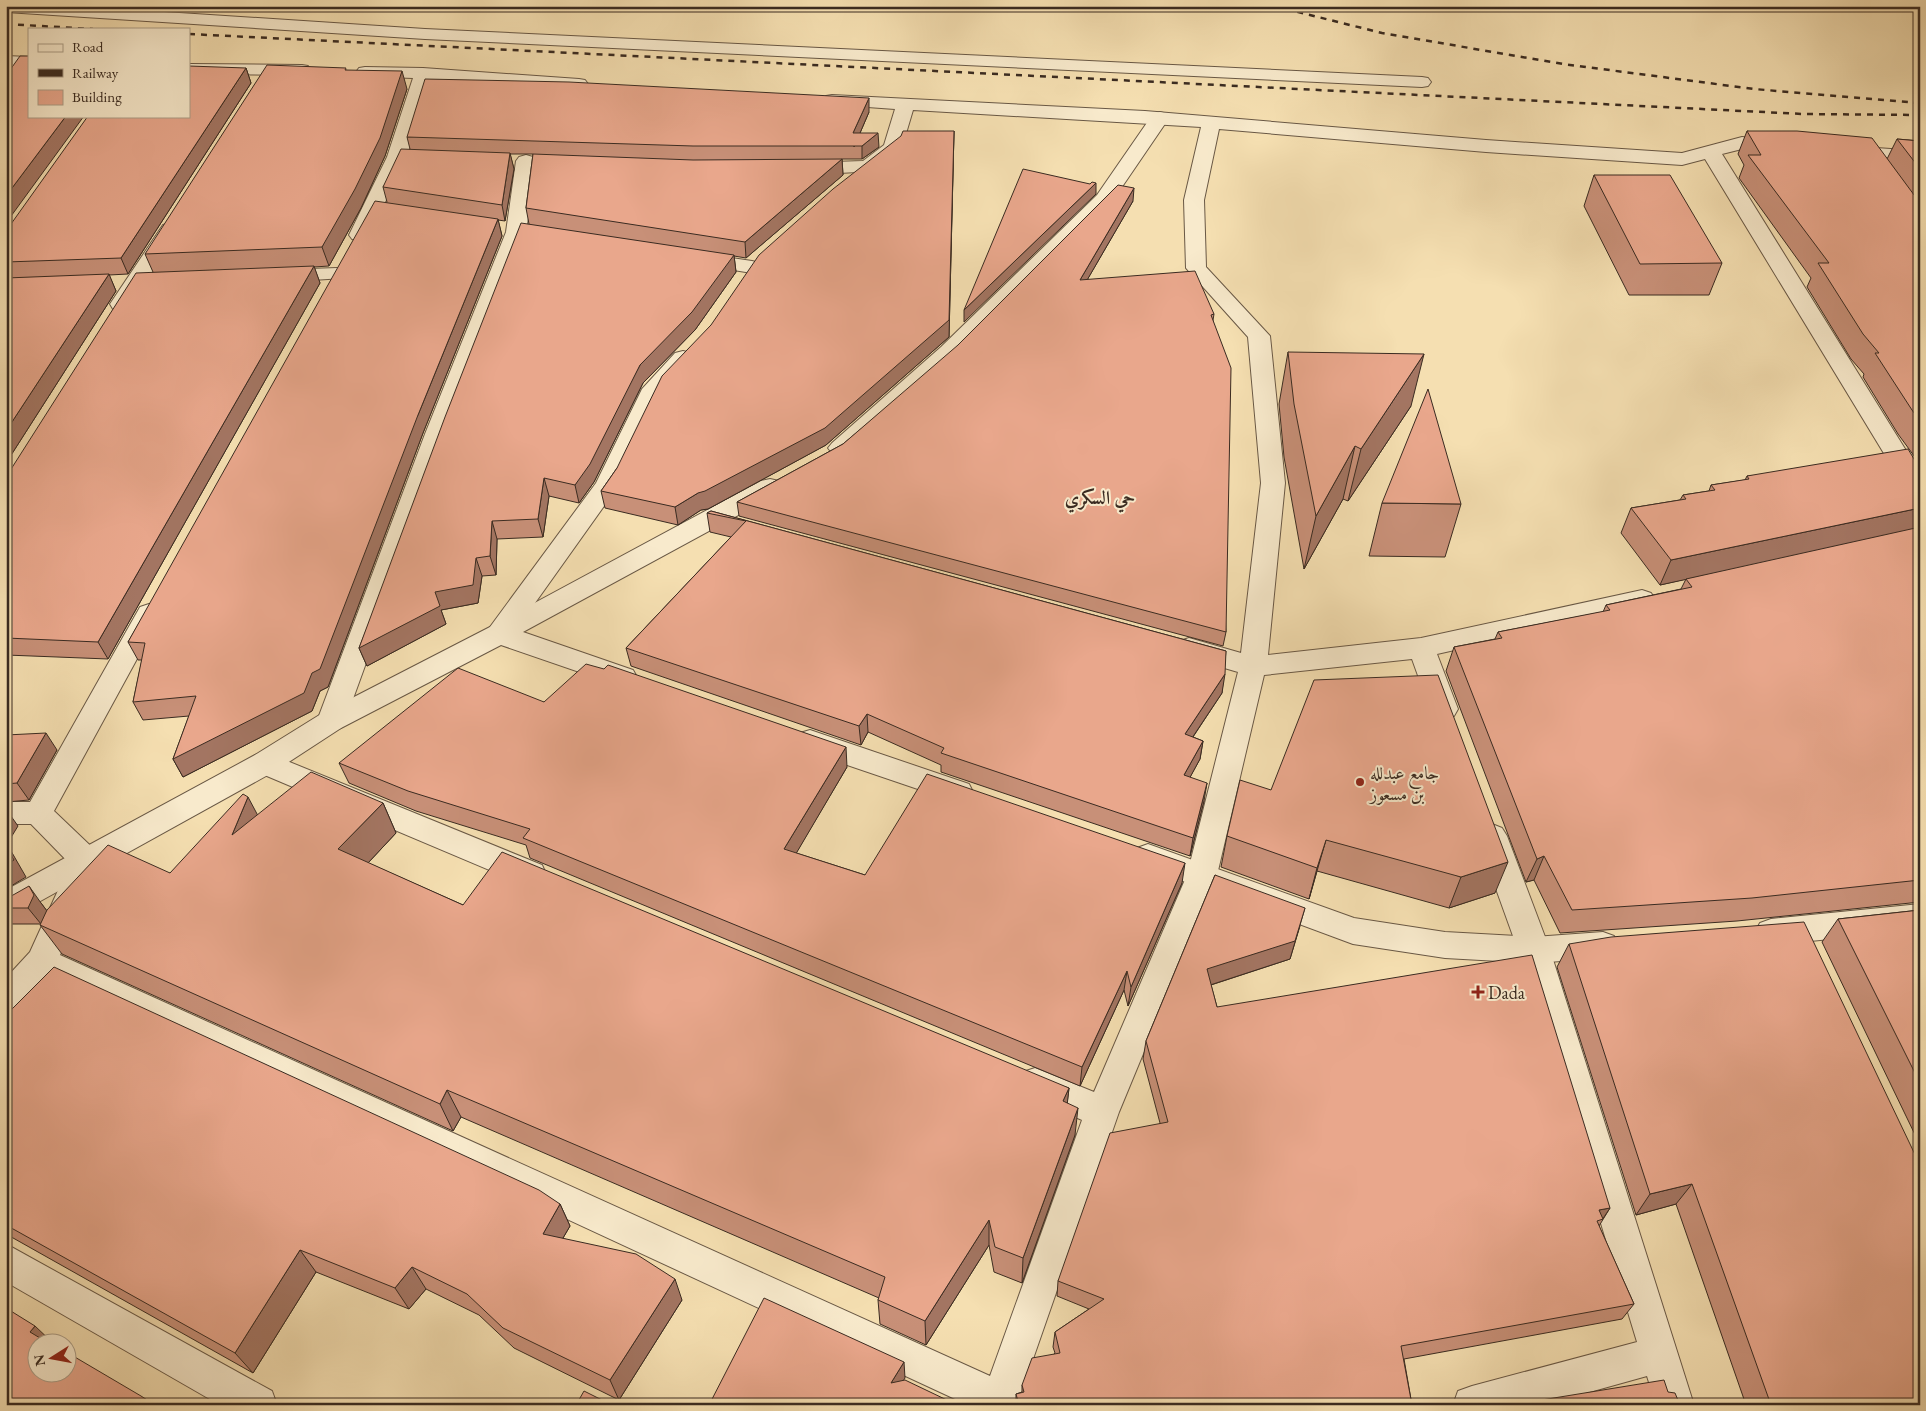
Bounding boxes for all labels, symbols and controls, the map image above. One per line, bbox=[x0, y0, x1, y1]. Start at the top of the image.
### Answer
legend bbox=[28, 28, 190, 118]
text: Road bbox=[72, 37, 104, 56]
text: Railway bbox=[72, 63, 119, 82]
text: Building bbox=[72, 87, 122, 106]
district label: حي السكري bbox=[1065, 485, 1135, 513]
place label: جامع عبدلله بن مسعوز bbox=[1368, 761, 1439, 805]
marker: جامع عبدلله بن مسعوز bbox=[1354, 776, 1366, 788]
place label: Dada bbox=[1488, 981, 1526, 1004]
marker: Dada bbox=[1472, 986, 1484, 998]
north arrow bbox=[28, 1334, 78, 1384]
text: N bbox=[29, 1353, 49, 1368]

